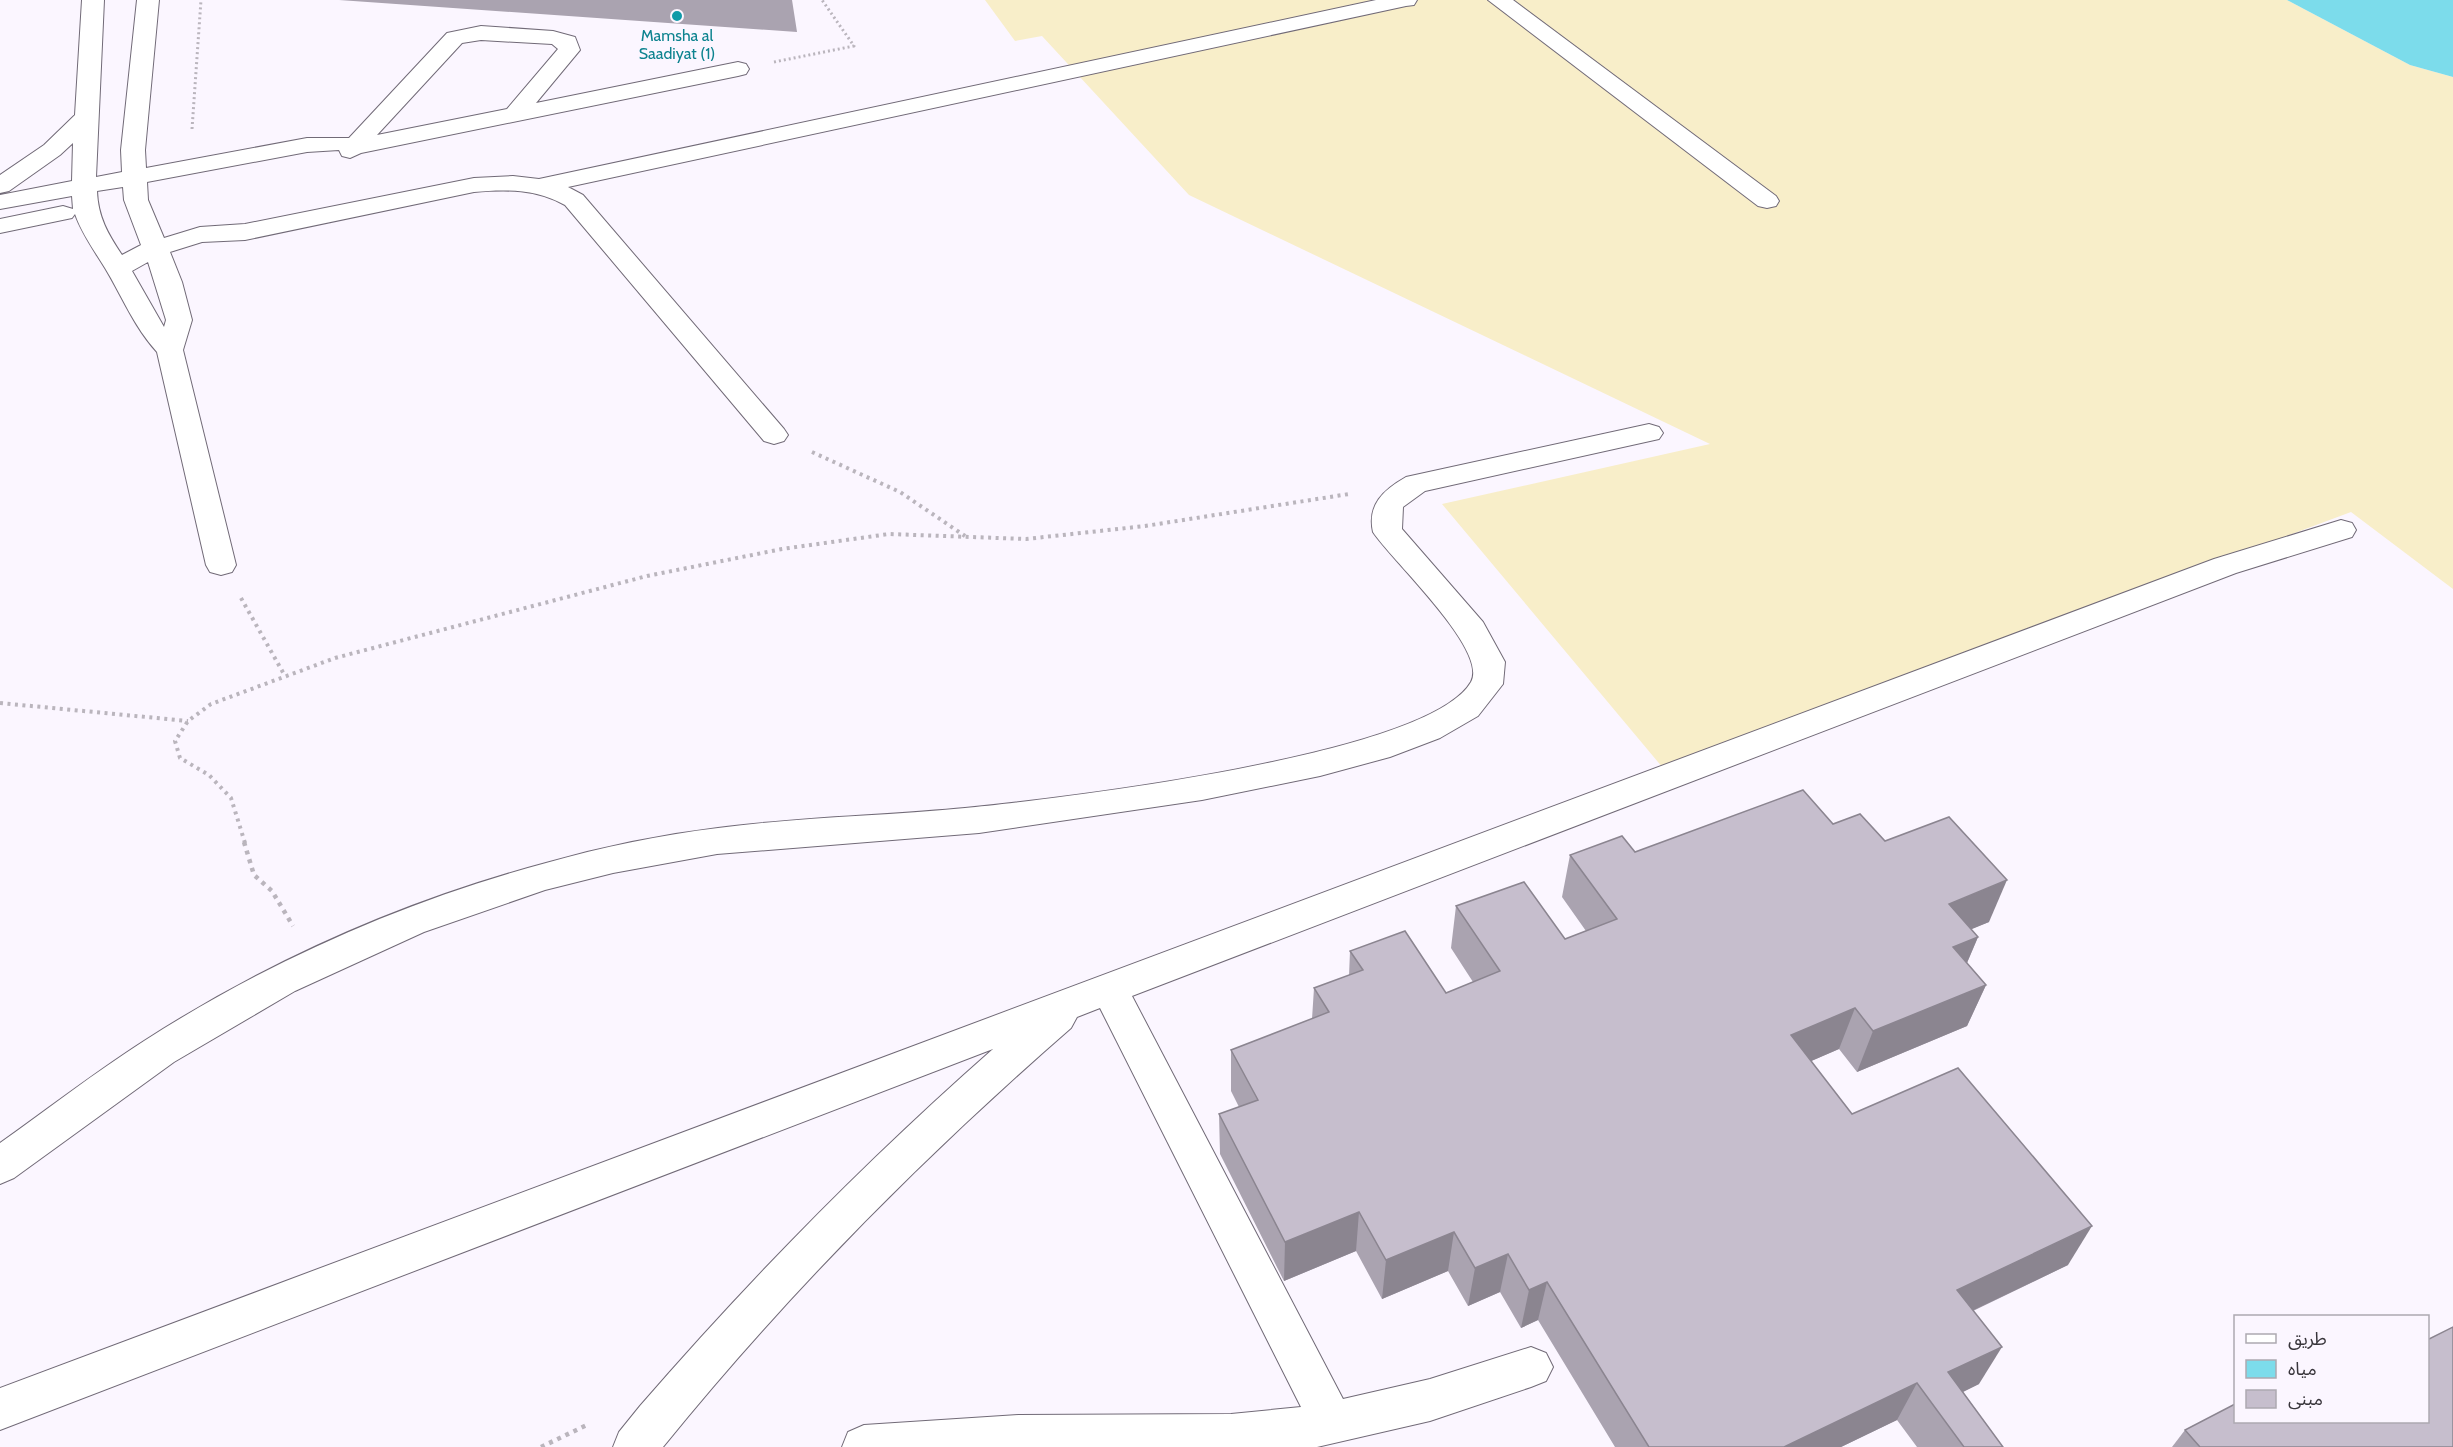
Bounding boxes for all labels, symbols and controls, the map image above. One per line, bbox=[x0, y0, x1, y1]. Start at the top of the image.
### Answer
marker: Mamsha al Saadiyat (1) bbox=[670, 9, 684, 23]
place label: Mamsha al Saadiyat (1) bbox=[639, 26, 715, 63]
legend bbox=[2234, 1315, 2429, 1423]
text: طريق bbox=[2288, 1328, 2327, 1350]
text: مياه bbox=[2288, 1358, 2317, 1380]
text: مبنى bbox=[2288, 1388, 2323, 1410]

